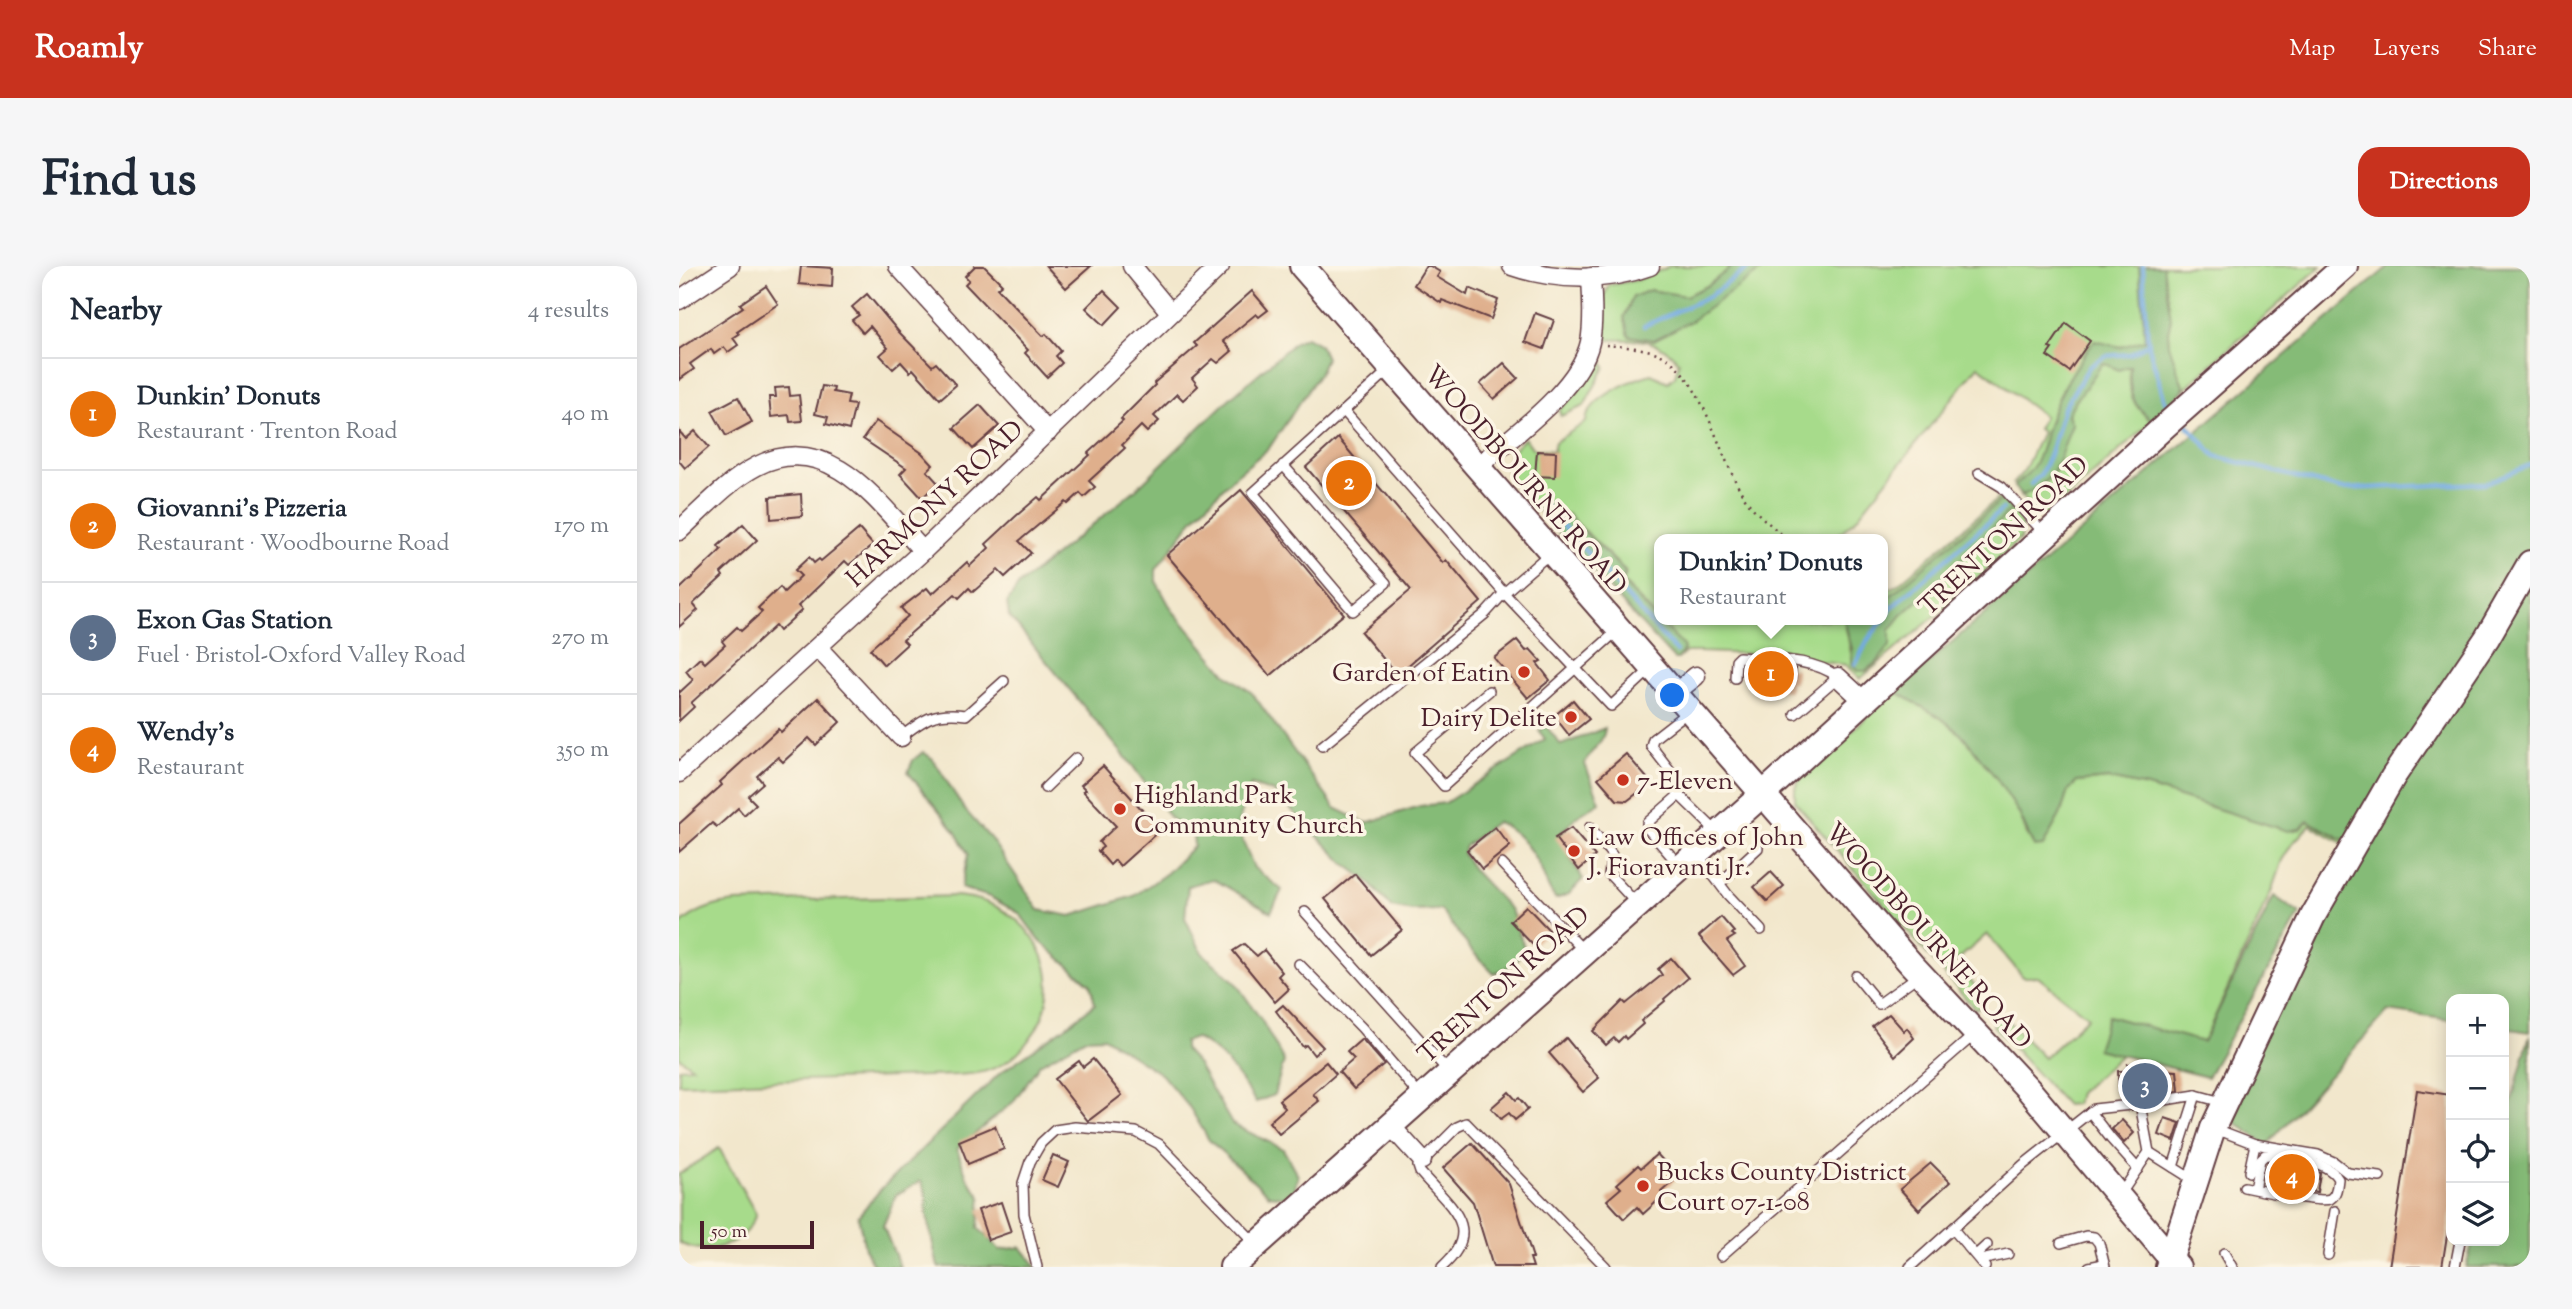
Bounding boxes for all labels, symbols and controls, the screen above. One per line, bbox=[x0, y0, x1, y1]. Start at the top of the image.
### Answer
text: Roamly bbox=[35, 25, 144, 73]
text: Map bbox=[2289, 32, 2335, 66]
text: Layers bbox=[2373, 32, 2440, 66]
text: Share bbox=[2478, 32, 2537, 66]
text: Find us bbox=[42, 147, 196, 217]
button: Directions bbox=[2358, 147, 2530, 217]
text: Nearby bbox=[70, 290, 162, 333]
text: 4 results bbox=[528, 295, 609, 328]
street label: WOODBOURNE ROAD bbox=[1414, 358, 1635, 604]
text: Dunkin' Donuts bbox=[137, 379, 321, 416]
text: 1 bbox=[89, 398, 97, 431]
text: 40 m bbox=[562, 398, 609, 431]
street label: HARMONY ROAD bbox=[839, 413, 1033, 597]
text: Restaurant · Trenton Road bbox=[137, 416, 398, 449]
street label: TRENTON ROAD bbox=[1912, 448, 2098, 625]
pin: 2 bbox=[1326, 457, 1372, 509]
text: Giovanni's Pizzeria bbox=[137, 491, 347, 528]
text: 2 bbox=[88, 510, 98, 543]
text: 170 m bbox=[554, 510, 609, 543]
text: Restaurant · Woodbourne Road bbox=[137, 528, 449, 561]
popup bbox=[1654, 534, 1888, 625]
text: Dunkin' Donuts bbox=[1679, 545, 1863, 582]
text: Restaurant bbox=[1679, 582, 1787, 615]
text: Exon Gas Station bbox=[137, 603, 333, 640]
text: 3 bbox=[88, 622, 98, 655]
text: 270 m bbox=[551, 622, 609, 655]
text: Fuel · Bristol-Oxford Valley Road bbox=[137, 640, 466, 673]
pin: 1 bbox=[1748, 648, 1794, 700]
place label: Garden of Eatin bbox=[1332, 656, 1510, 693]
marker: Garden of Eatin bbox=[1516, 664, 1532, 680]
your location bbox=[1655, 678, 1689, 712]
place label: Dairy Delite bbox=[1421, 701, 1557, 738]
marker: Dairy Delite bbox=[1563, 709, 1579, 725]
text: Wendy's bbox=[137, 715, 234, 752]
text: 4 bbox=[87, 734, 99, 767]
text: 350 m bbox=[556, 734, 609, 767]
text: Restaurant bbox=[137, 752, 244, 785]
place label: 7-Eleven bbox=[1637, 764, 1733, 801]
marker: 7-Eleven bbox=[1615, 772, 1631, 788]
place label: Highland Park Community Church bbox=[1134, 778, 1364, 845]
marker: Highland Park Community Church bbox=[1112, 801, 1128, 817]
street label: WOODBOURNE ROAD bbox=[1815, 815, 2039, 1058]
place label: Law Offices of John J. Fioravanti Jr. bbox=[1586, 820, 1804, 887]
marker: Law Offices of John J. Fioravanti Jr. bbox=[1566, 843, 1582, 859]
street label: TRENTON ROAD bbox=[1410, 898, 1599, 1073]
map controls bbox=[2446, 994, 2509, 1246]
button: + bbox=[2446, 994, 2509, 1057]
button: − bbox=[2446, 1057, 2509, 1120]
pin: 3 bbox=[2122, 1060, 2168, 1112]
button: locate bbox=[2446, 1120, 2509, 1183]
pin: 4 bbox=[2269, 1151, 2315, 1203]
place label: Bucks County District Court 07-1-08 bbox=[1657, 1155, 1907, 1222]
marker: Bucks County District Court 07-1-08 bbox=[1635, 1178, 1651, 1194]
button: layers bbox=[2446, 1183, 2509, 1246]
scale bar bbox=[700, 1218, 814, 1250]
text: 50 m bbox=[711, 1219, 747, 1246]

